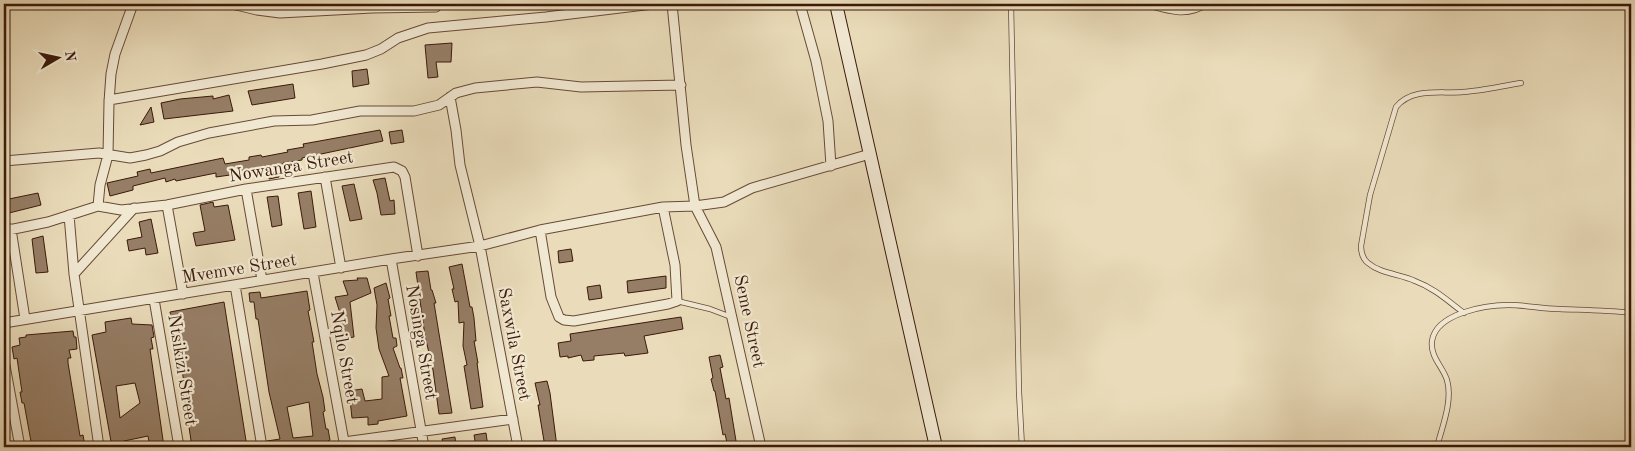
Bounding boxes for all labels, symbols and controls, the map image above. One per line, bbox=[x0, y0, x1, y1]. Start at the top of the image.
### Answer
north arrow bbox=[32, 32, 82, 82]
text: N bbox=[62, 50, 78, 63]
street label: Nowanga Street bbox=[228, 148, 355, 186]
street label: Mvemve Street bbox=[180, 251, 298, 287]
street label: Seme Street bbox=[730, 273, 768, 369]
street label: Nosinga Street bbox=[402, 283, 440, 401]
street label: Saxwila Street bbox=[494, 286, 534, 402]
street label: Nqilo Street bbox=[327, 309, 361, 405]
street label: Ntsikizi Street bbox=[164, 313, 200, 427]

